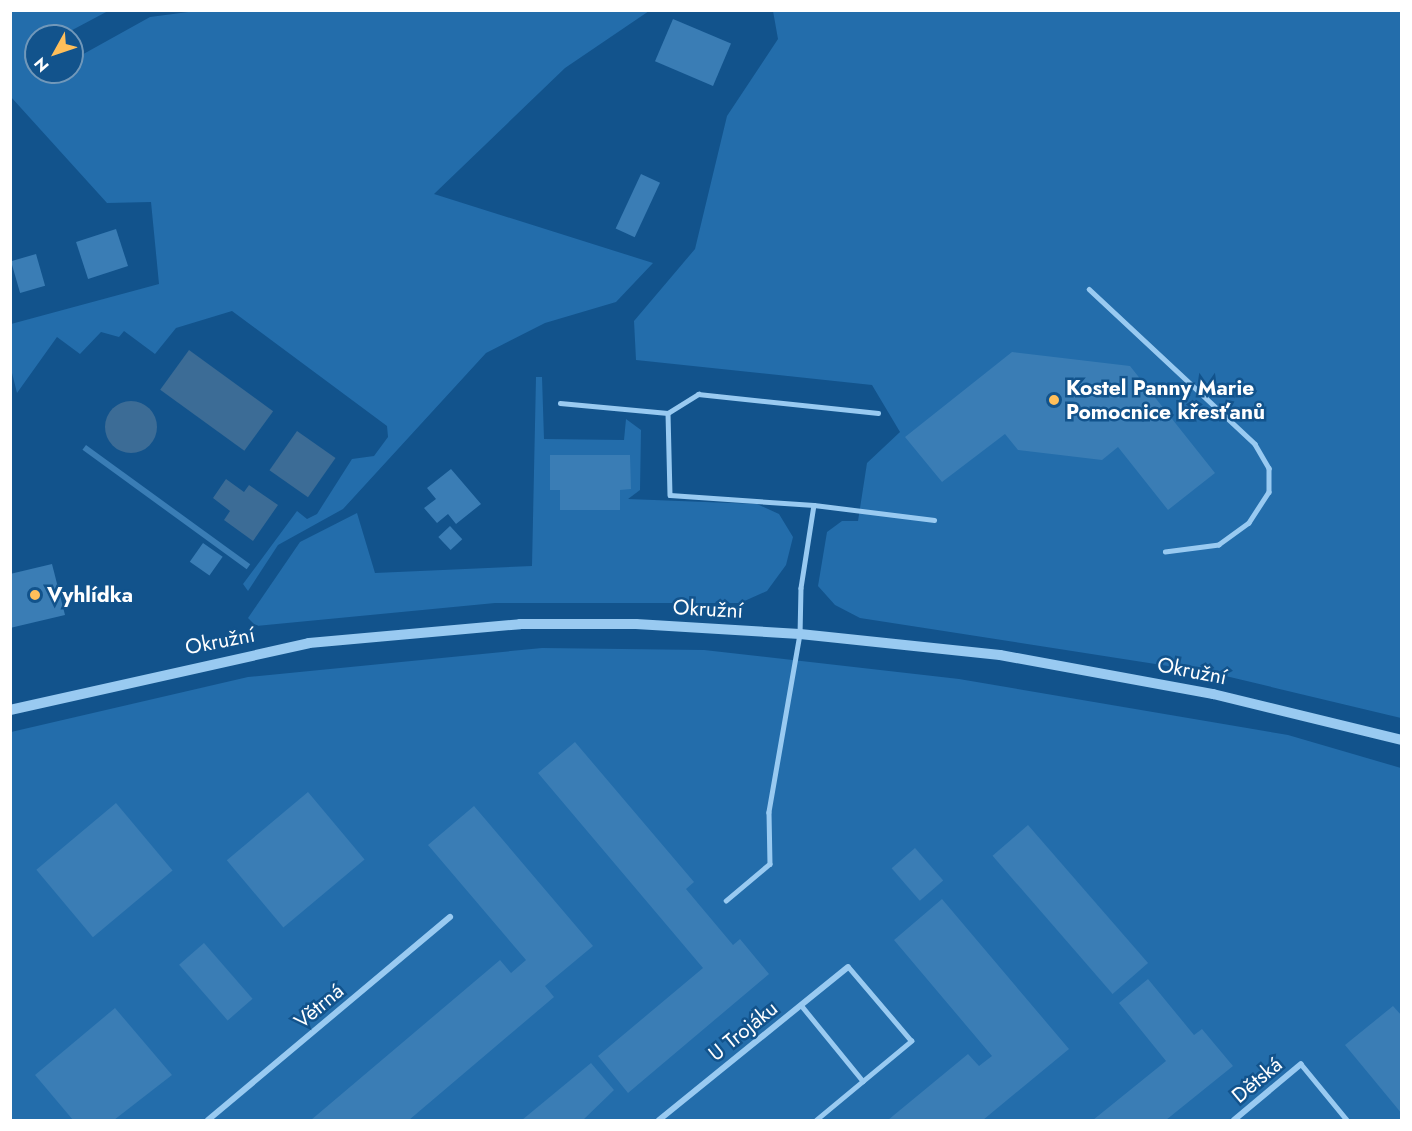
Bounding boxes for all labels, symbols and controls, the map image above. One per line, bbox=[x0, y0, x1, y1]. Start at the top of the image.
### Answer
north arrow bbox=[24, 24, 84, 84]
text: N bbox=[28, 52, 54, 77]
place label: Kostel Panny Marie Pomocnice křesťanů bbox=[1066, 375, 1265, 425]
marker: Kostel Panny Marie Pomocnice křesťanů bbox=[1047, 393, 1061, 407]
place label: Vyhlídka bbox=[47, 582, 133, 608]
marker: Vyhlídka bbox=[28, 588, 42, 602]
street label: Okružní bbox=[672, 595, 744, 623]
street label: Okružní bbox=[183, 622, 257, 660]
street label: Okružní bbox=[1155, 652, 1229, 690]
street label: Větrná bbox=[289, 978, 349, 1034]
street label: U Trojáku bbox=[703, 996, 783, 1066]
street label: Dětská bbox=[1227, 1052, 1287, 1108]

